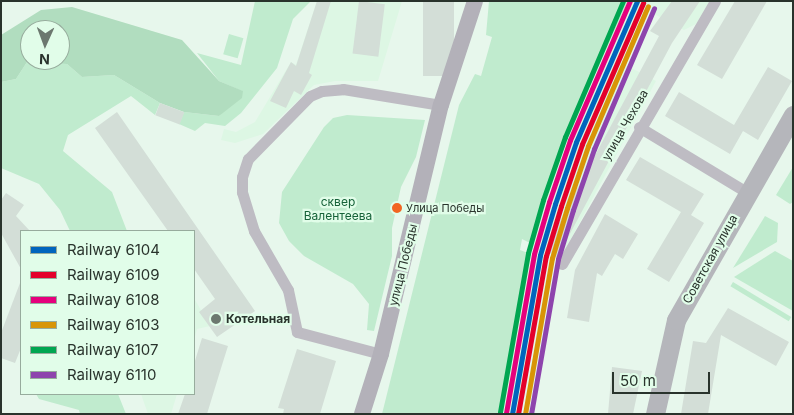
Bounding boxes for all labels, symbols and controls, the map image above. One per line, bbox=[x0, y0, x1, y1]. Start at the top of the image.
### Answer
north arrow bbox=[20, 20, 70, 70]
text: N bbox=[39, 51, 50, 68]
street label: улица Чехова bbox=[599, 87, 651, 163]
park label: сквер Валентеева bbox=[304, 195, 372, 223]
place label: Улица Победы bbox=[406, 201, 484, 215]
marker: Улица Победы bbox=[392, 203, 402, 213]
street label: Советская улица bbox=[680, 212, 740, 306]
street label: улица Победы bbox=[386, 222, 420, 308]
legend bbox=[20, 230, 195, 395]
text: Railway 6104 bbox=[67, 240, 160, 259]
text: Railway 6109 bbox=[67, 265, 160, 284]
text: Railway 6108 bbox=[67, 290, 160, 309]
place label: Котельная bbox=[226, 312, 290, 326]
marker: Котельная bbox=[210, 313, 222, 325]
text: Railway 6103 bbox=[67, 315, 160, 334]
text: Railway 6107 bbox=[67, 340, 158, 359]
scale bar bbox=[614, 362, 712, 394]
text: Railway 6110 bbox=[67, 365, 156, 384]
text: 50 m bbox=[620, 371, 656, 390]

